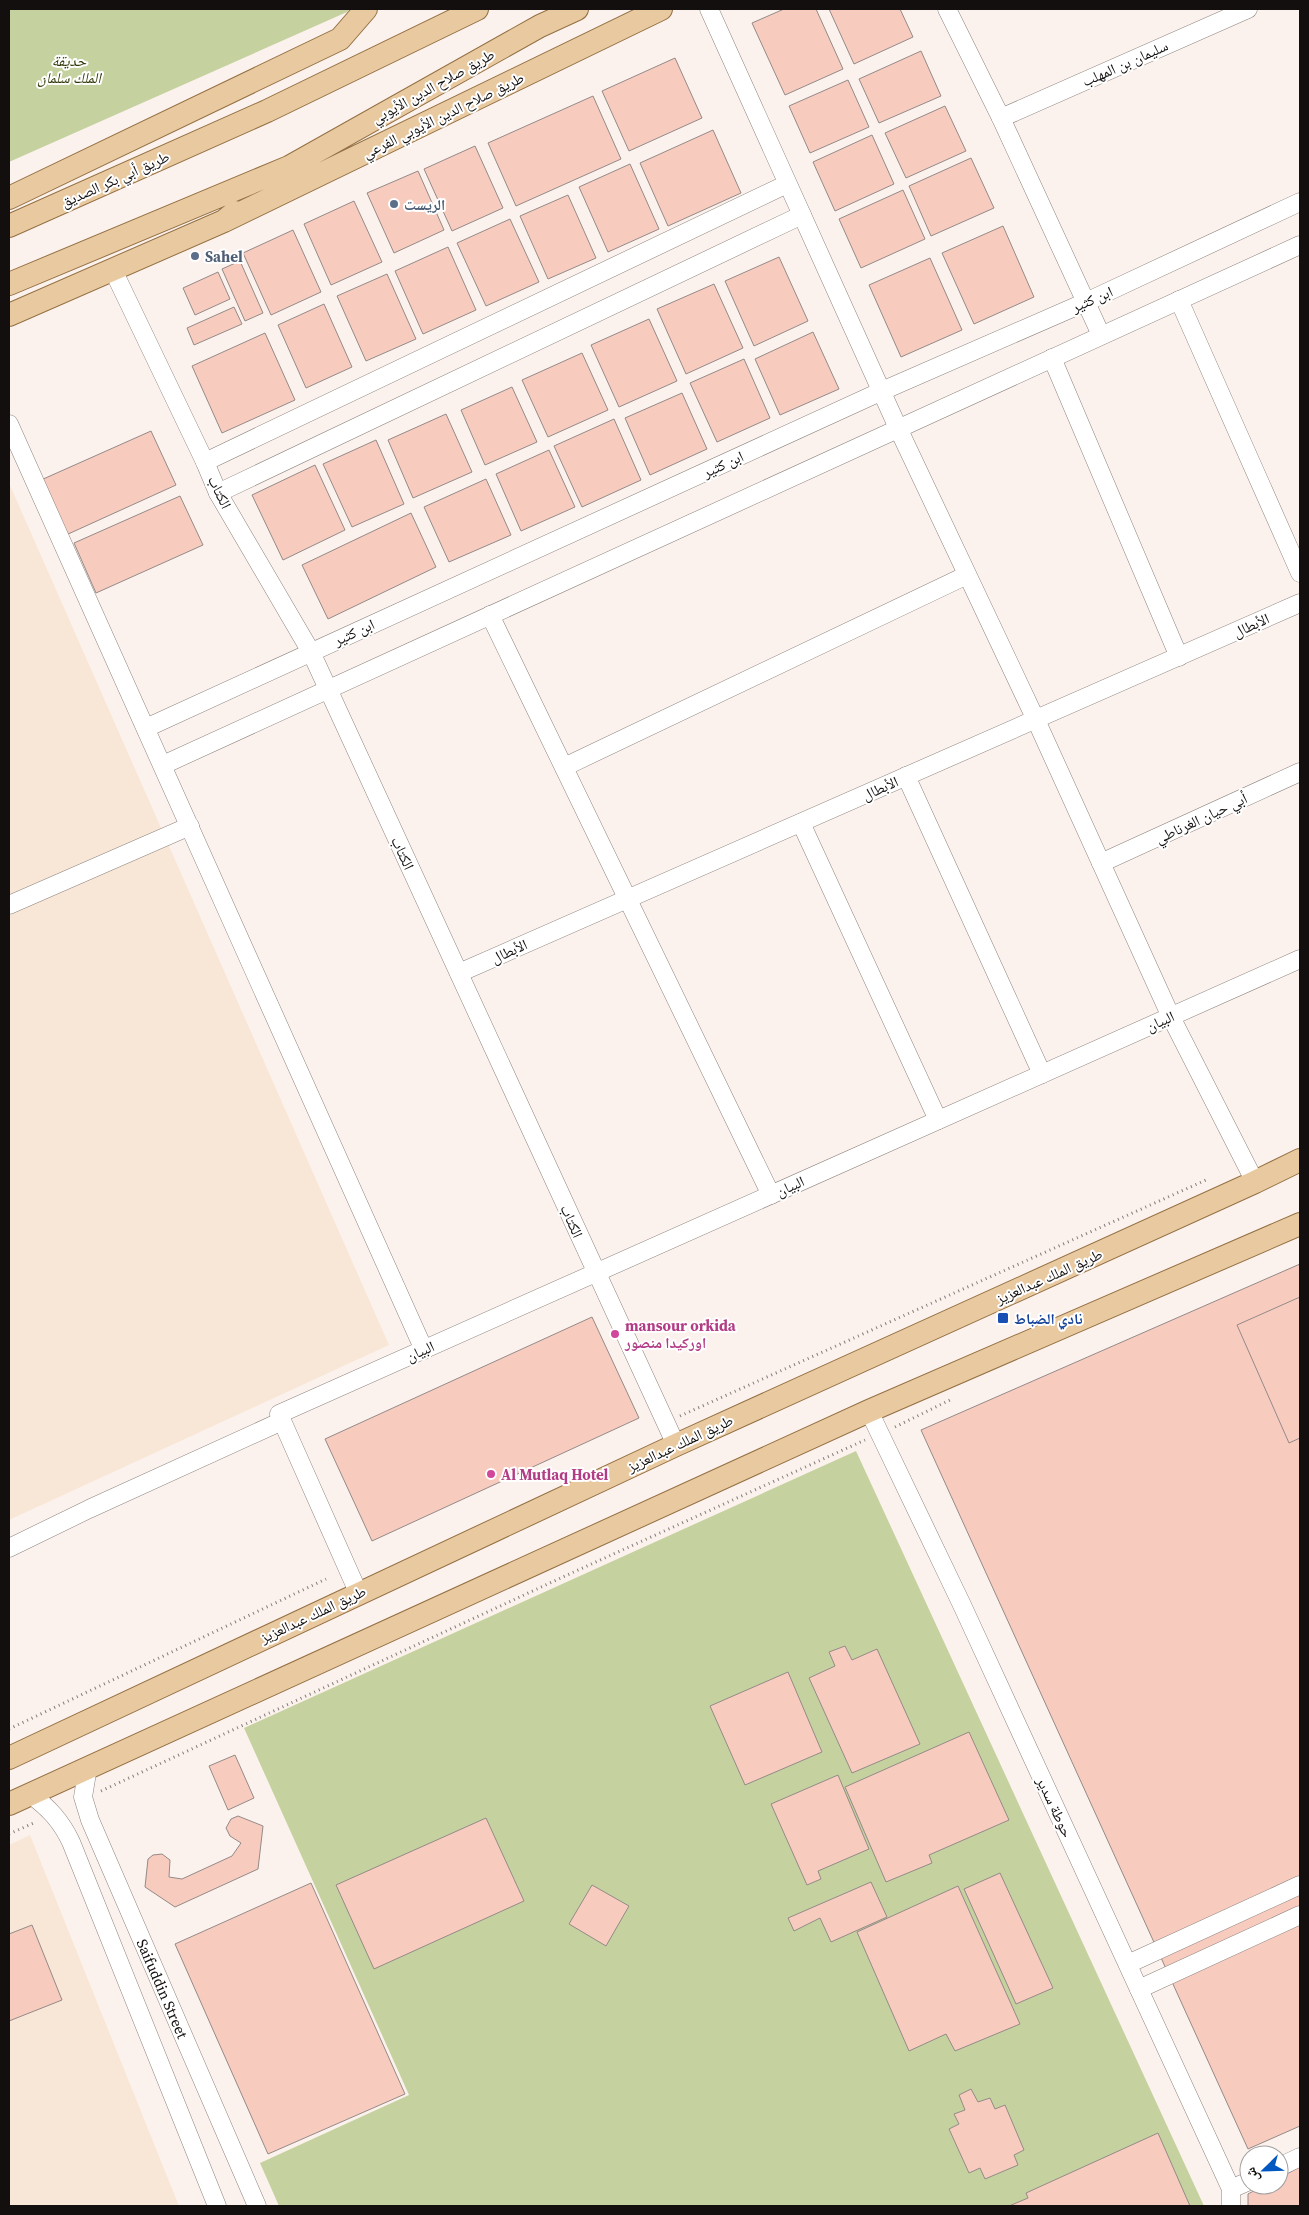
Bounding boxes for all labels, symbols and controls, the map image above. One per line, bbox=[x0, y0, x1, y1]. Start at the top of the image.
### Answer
street label: سليمان بن المهلب bbox=[1079, 35, 1172, 91]
street label: طريق صلاح الدين الأيوبي bbox=[368, 43, 499, 130]
park label: حديقة الملك سلمان bbox=[37, 50, 102, 88]
street label: طريق صلاح الدين الأيوبي الفرعي bbox=[359, 67, 528, 165]
street label: طريق أبي بكر الصديق bbox=[57, 146, 173, 214]
place label: الريست bbox=[404, 194, 445, 215]
marker: الريست bbox=[388, 198, 400, 210]
place label: Sahel bbox=[205, 246, 243, 267]
marker: Sahel bbox=[189, 250, 201, 262]
street label: ابن كثير bbox=[1067, 281, 1116, 318]
street label: ابن كثير bbox=[698, 445, 747, 483]
street label: الكتاب bbox=[203, 472, 237, 512]
street label: الأبطال bbox=[1230, 608, 1272, 642]
street label: ابن كثير bbox=[329, 613, 378, 651]
street label: الأبطال bbox=[859, 771, 901, 805]
street label: أبي حيان الغرناطي bbox=[1151, 787, 1251, 850]
street label: الكتاب bbox=[386, 833, 420, 873]
street label: الأبطال bbox=[488, 934, 530, 968]
street label: البيان bbox=[1142, 1005, 1178, 1037]
street label: البيان bbox=[772, 1170, 808, 1202]
street label: الكتاب bbox=[555, 1201, 589, 1241]
street label: طريق الملك عبدالعزيز bbox=[991, 1243, 1106, 1309]
place label: نادي الضباط bbox=[1014, 1308, 1083, 1330]
marker: نادي الضباط bbox=[996, 1311, 1010, 1325]
place label: mansour orkida اوركيدا منصور bbox=[624, 1315, 737, 1353]
marker: mansour orkida اوركيدا منصور bbox=[609, 1328, 621, 1340]
street label: البيان bbox=[402, 1335, 438, 1367]
street label: طريق الملك عبدالعزيز bbox=[623, 1409, 736, 1477]
place label: Al Mutlaq Hotel bbox=[501, 1464, 609, 1485]
marker: Al Mutlaq Hotel bbox=[485, 1468, 497, 1480]
street label: طريق الملك عبدالعزيز bbox=[256, 1580, 369, 1648]
street label: حوطة سدير bbox=[1031, 1772, 1078, 1841]
street label: Saifuddin Street bbox=[132, 1935, 194, 2042]
north arrow bbox=[1239, 2145, 1289, 2195]
text: ش bbox=[1240, 2164, 1264, 2186]

